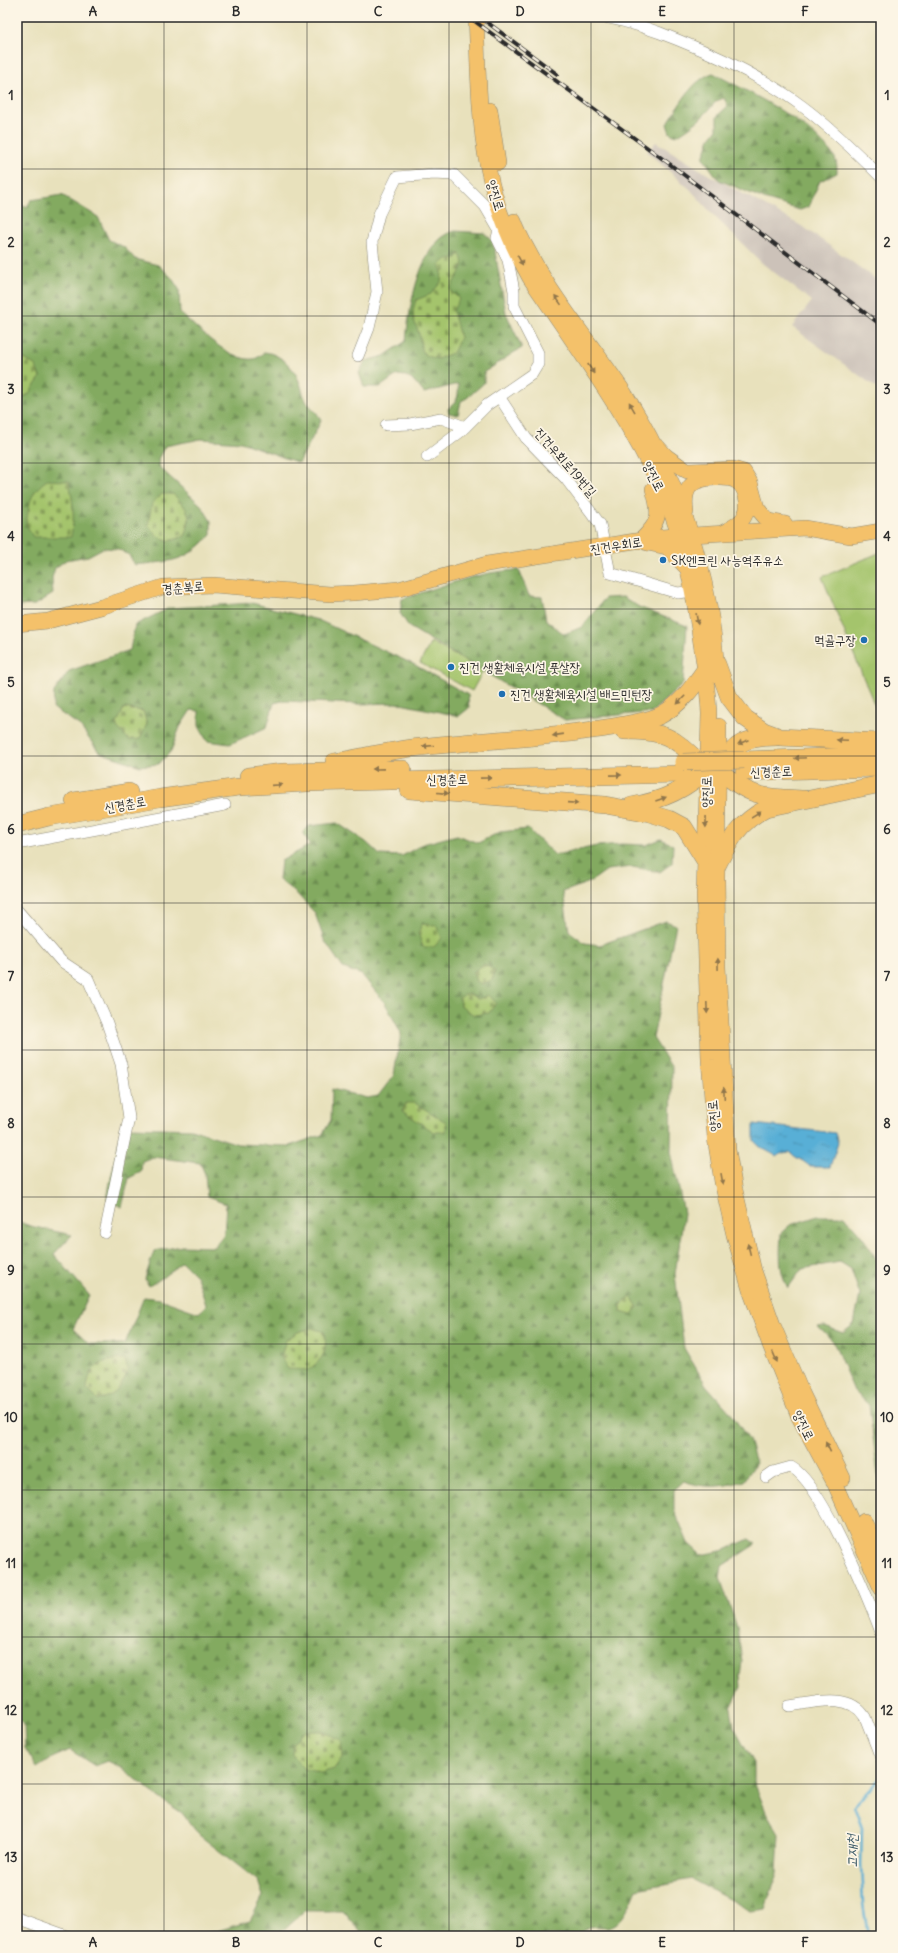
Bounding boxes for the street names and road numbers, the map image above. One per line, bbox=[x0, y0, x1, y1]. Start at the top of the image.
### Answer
street label: 양진로 bbox=[483, 178, 508, 213]
street label: 진건우회로19번길 bbox=[531, 424, 600, 500]
street label: 양진로 bbox=[639, 458, 668, 494]
street label: 진건우회로 bbox=[589, 533, 643, 558]
street label: 경춘북로 bbox=[161, 577, 205, 598]
street label: 신경춘로 bbox=[750, 762, 792, 781]
street label: 신경춘로 bbox=[426, 771, 468, 788]
street label: 양진로 bbox=[698, 776, 715, 808]
street label: 신경춘로 bbox=[103, 792, 147, 816]
street label: 양진로 bbox=[704, 1100, 723, 1132]
street label: 양진로 bbox=[789, 1407, 818, 1443]

